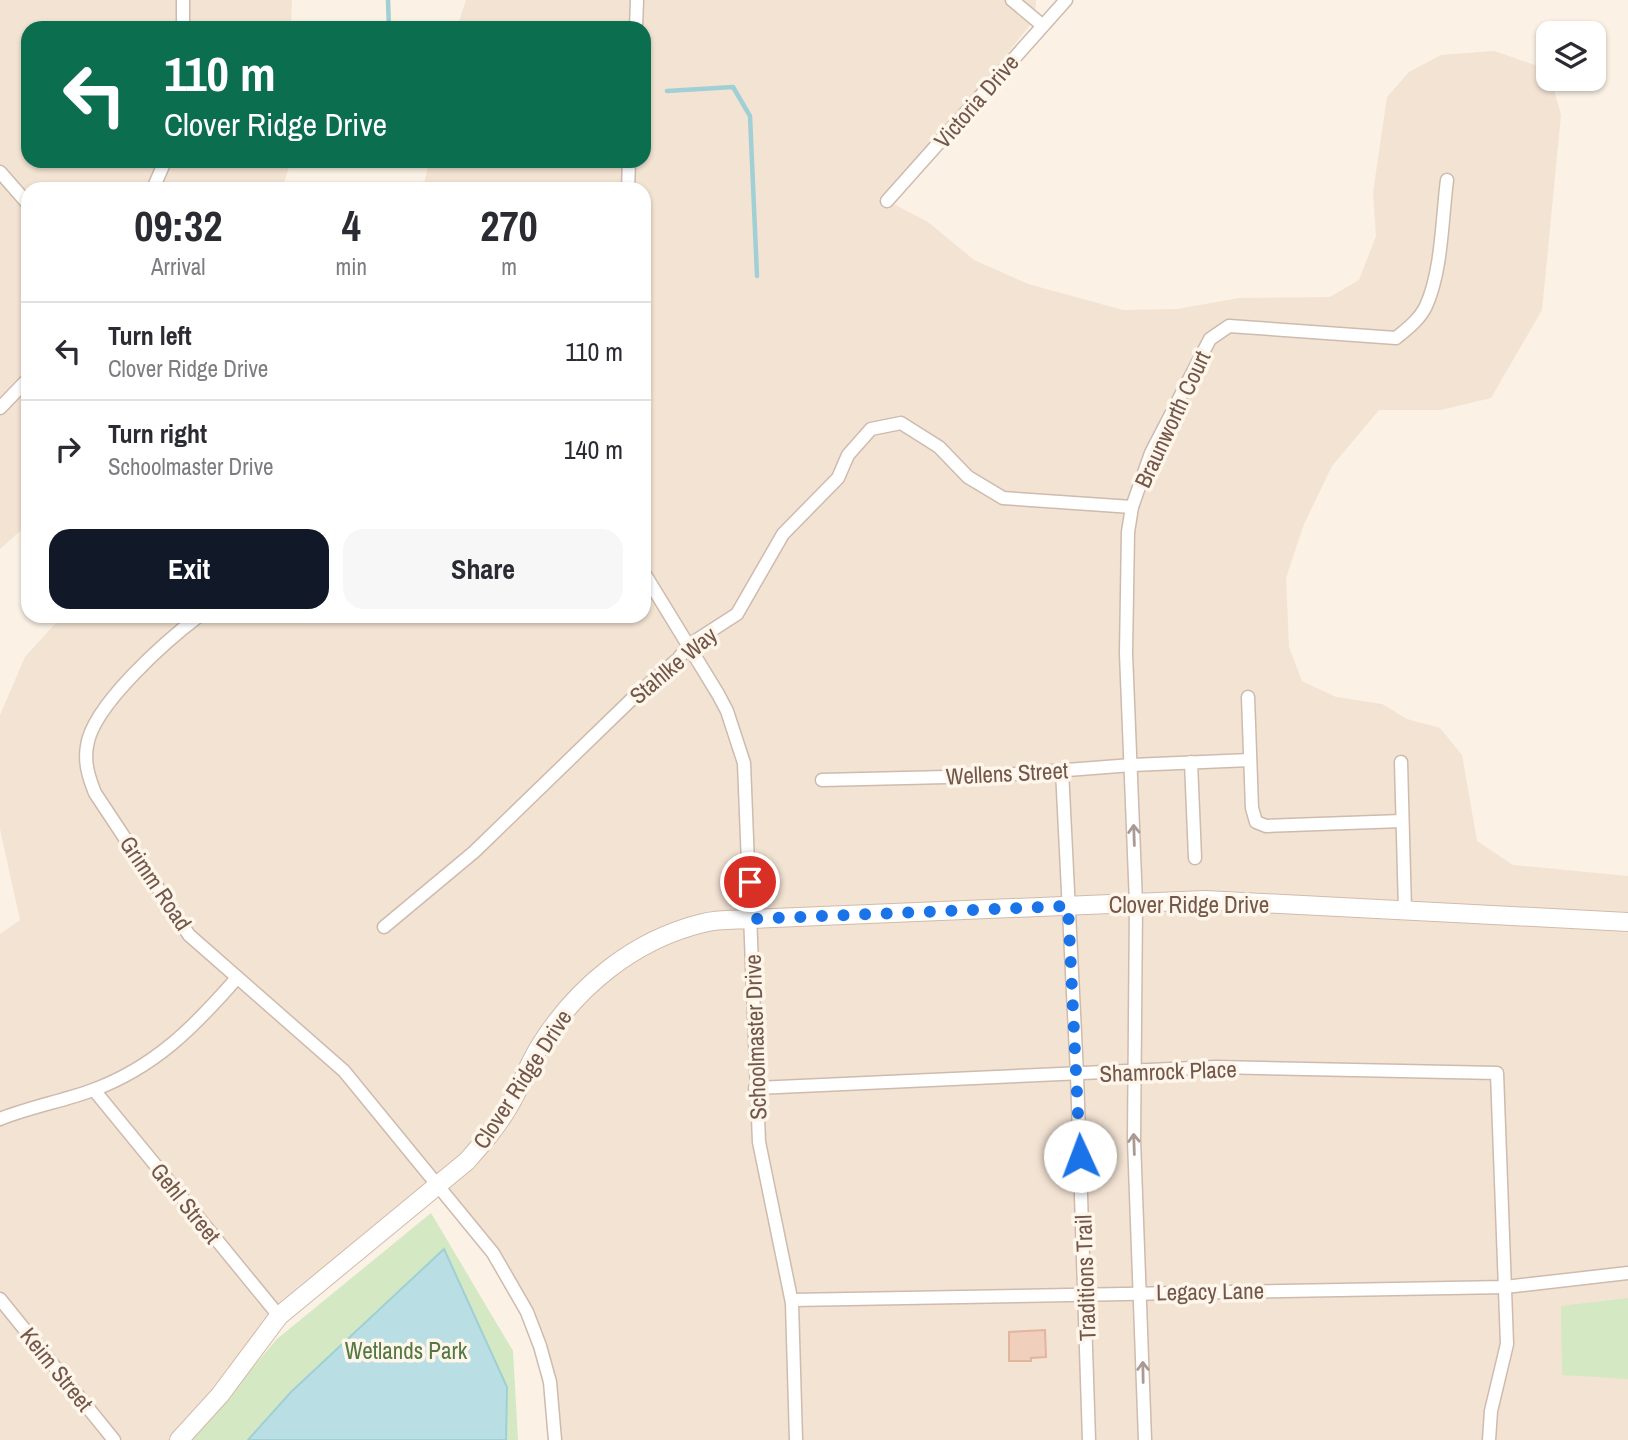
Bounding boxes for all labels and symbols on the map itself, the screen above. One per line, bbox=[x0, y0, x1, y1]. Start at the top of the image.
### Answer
street label: Victoria Drive bbox=[927, 47, 1025, 155]
street label: Braunworth Court bbox=[1127, 345, 1217, 493]
street label: Stahlke Way bbox=[623, 619, 724, 711]
street label: Wellens Street bbox=[945, 754, 1069, 792]
one-way arrow bbox=[1128, 824, 1141, 847]
street label: Grimm Road bbox=[113, 830, 199, 936]
pin bbox=[720, 852, 780, 912]
street label: Clover Ridge Drive bbox=[1109, 889, 1269, 920]
street label: Schoolmaster Drive bbox=[737, 954, 773, 1120]
street label: Clover Ridge Drive bbox=[465, 1003, 579, 1155]
street label: Shamrock Place bbox=[1099, 1053, 1237, 1089]
position arrow bbox=[1043, 1119, 1117, 1193]
one-way arrow bbox=[1128, 1133, 1141, 1156]
street label: Gehl Street bbox=[144, 1156, 228, 1250]
street label: Traditions Trail bbox=[1067, 1214, 1103, 1342]
street label: Legacy Lane bbox=[1156, 1275, 1264, 1307]
street label: Keim Street bbox=[14, 1321, 100, 1417]
park label: Wetlands Park bbox=[345, 1335, 468, 1366]
one-way arrow bbox=[1136, 1361, 1150, 1384]

